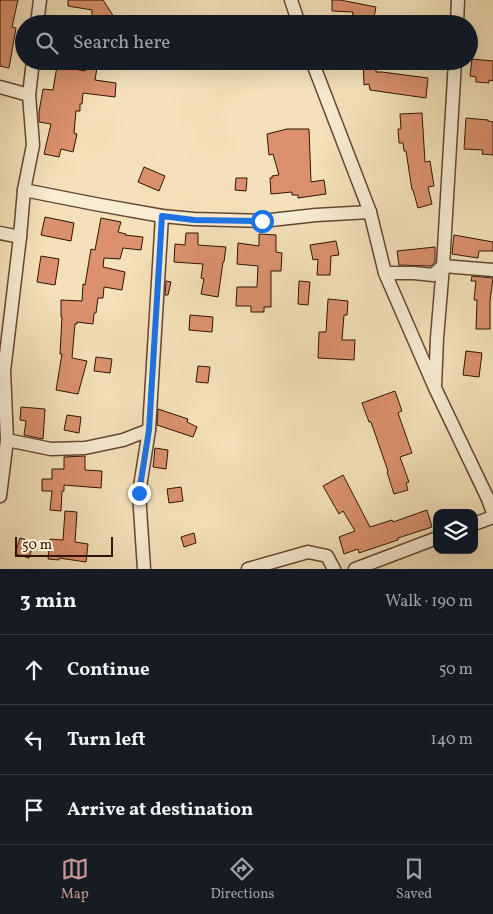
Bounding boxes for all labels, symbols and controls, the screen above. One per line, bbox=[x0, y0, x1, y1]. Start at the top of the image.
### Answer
search box bbox=[15, 15, 478, 70]
icon: search bbox=[33, 29, 61, 57]
text: Search here bbox=[73, 30, 170, 56]
route start bbox=[251, 210, 274, 233]
route end bbox=[128, 482, 151, 505]
map controls bbox=[433, 509, 478, 554]
button: layers bbox=[433, 509, 478, 554]
scale bar bbox=[15, 534, 112, 557]
text: 50 m bbox=[22, 536, 52, 555]
text: 3 min bbox=[20, 587, 76, 616]
text: Walk · 190 m bbox=[385, 591, 473, 613]
icon: ahead bbox=[20, 656, 48, 684]
text: Continue bbox=[67, 657, 150, 683]
text: 50 m bbox=[439, 659, 473, 681]
icon: left bbox=[20, 726, 48, 754]
text: Turn left bbox=[67, 727, 146, 753]
text: 140 m bbox=[431, 729, 473, 751]
icon: arrive bbox=[20, 796, 48, 824]
text: Arrive at destination bbox=[67, 797, 253, 823]
tab: Map bbox=[61, 855, 89, 904]
tab: Directions bbox=[210, 855, 275, 904]
tab: Saved bbox=[396, 855, 432, 904]

